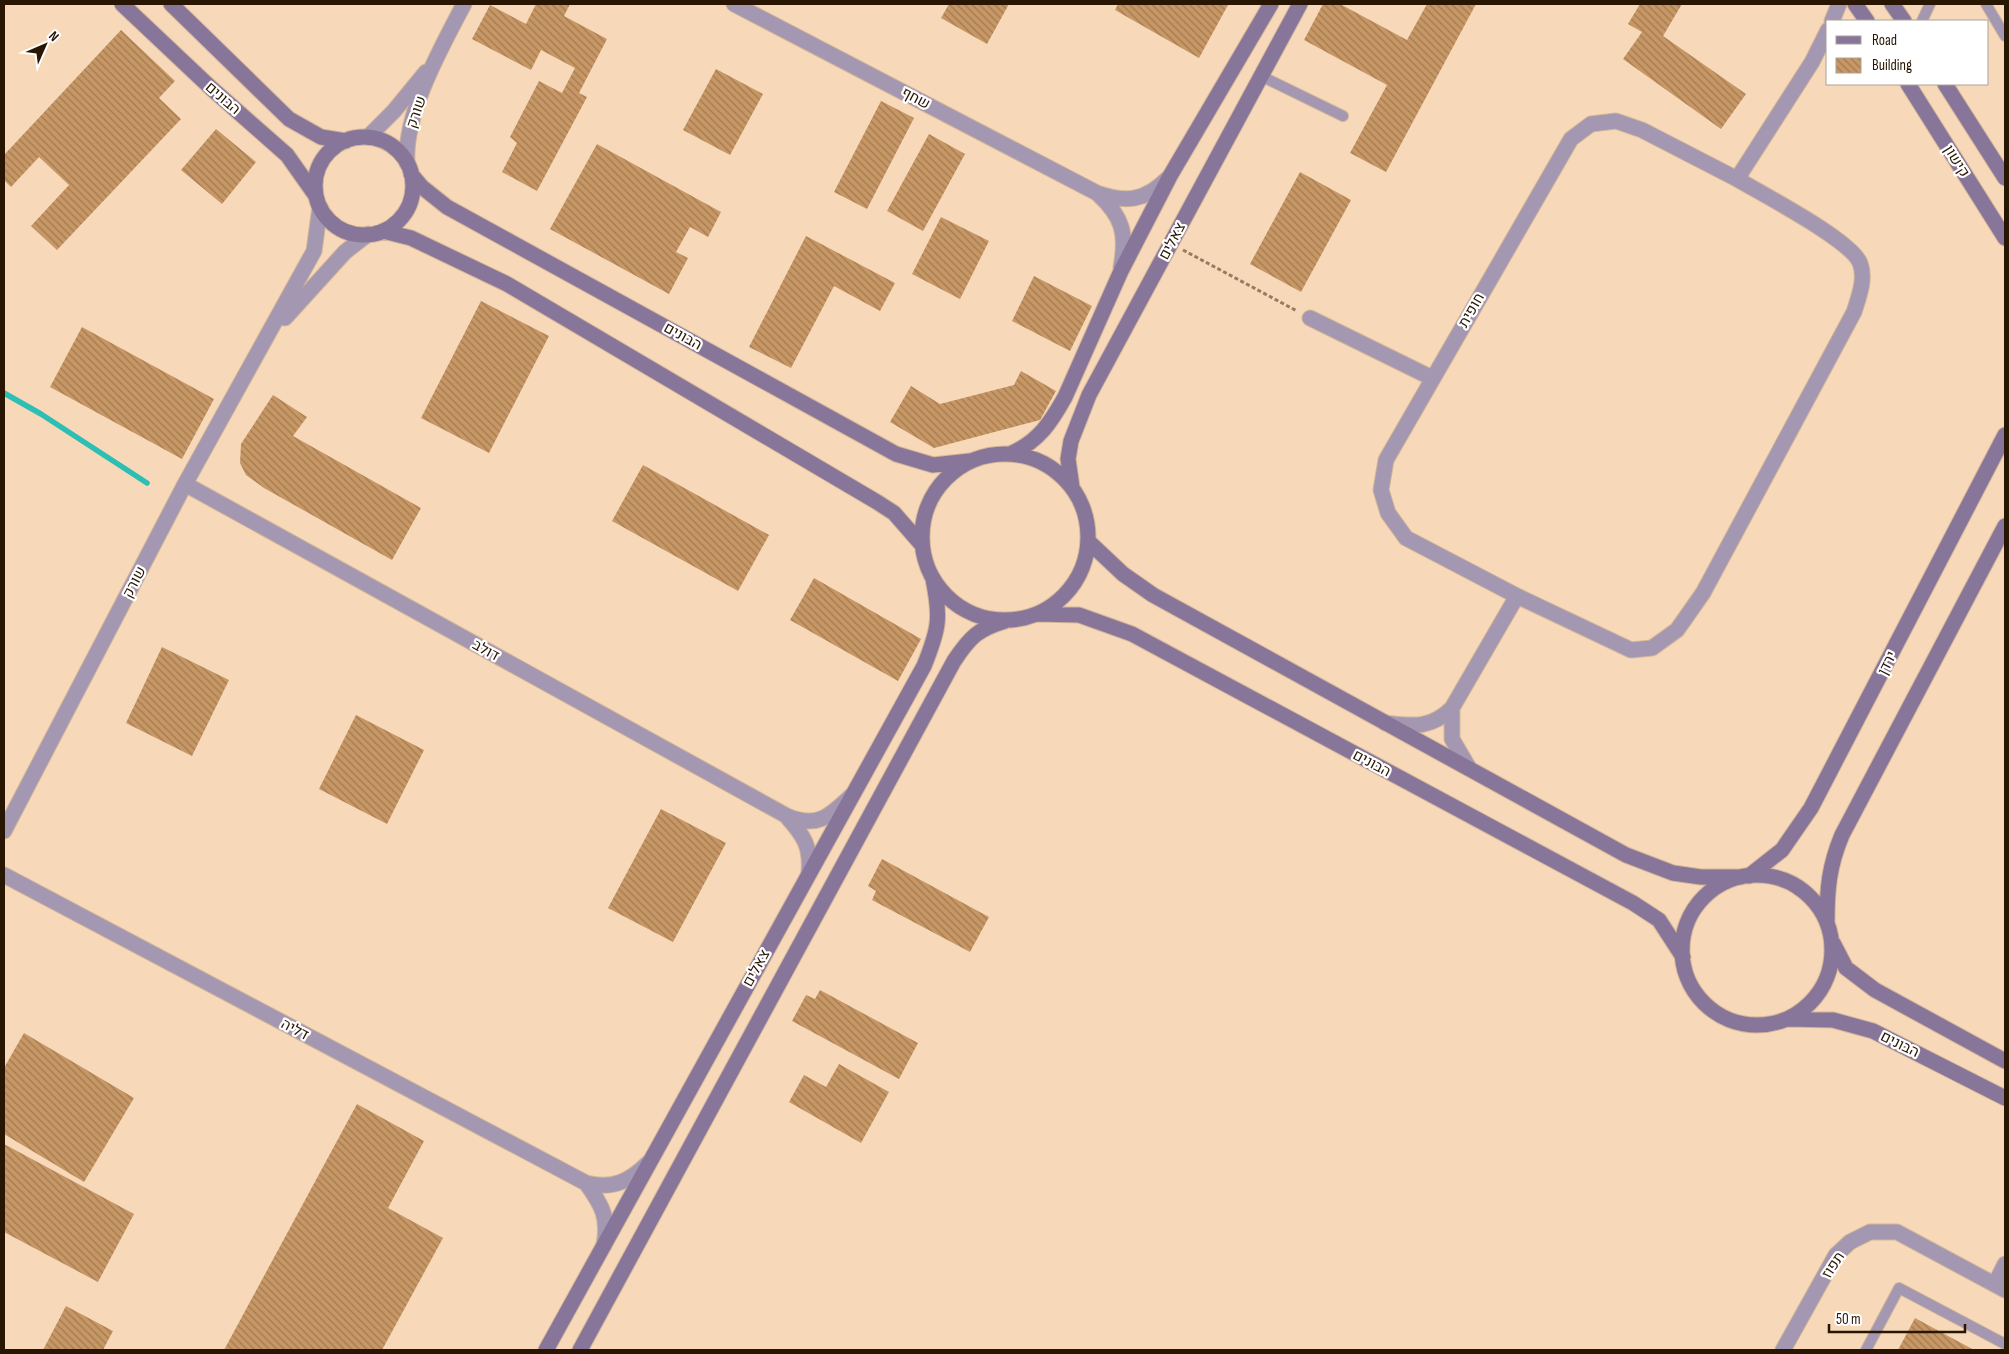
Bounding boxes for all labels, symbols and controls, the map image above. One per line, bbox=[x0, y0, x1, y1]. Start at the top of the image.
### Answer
north arrow bbox=[20, 20, 70, 70]
legend bbox=[1826, 20, 1989, 85]
text: N bbox=[45, 28, 62, 45]
text: Road bbox=[1872, 31, 1897, 50]
text: Building bbox=[1872, 56, 1912, 75]
street label: הבונים bbox=[201, 78, 244, 119]
street label: שחף bbox=[898, 83, 933, 114]
street label: שורק bbox=[402, 93, 431, 131]
street label: קישון bbox=[1939, 142, 1974, 181]
street label: צאלים bbox=[1155, 219, 1190, 263]
street label: חופית bbox=[1454, 290, 1489, 331]
street label: הבונים bbox=[660, 318, 705, 355]
street label: שורק bbox=[118, 563, 151, 601]
street label: דולב bbox=[469, 635, 503, 666]
street label: ירדן bbox=[1874, 648, 1901, 678]
street label: הבונים bbox=[1349, 746, 1394, 781]
street label: צאלים bbox=[739, 946, 774, 990]
street label: דליה bbox=[278, 1014, 312, 1045]
street label: הבונים bbox=[1877, 1027, 1922, 1062]
street label: תפוז bbox=[1818, 1248, 1849, 1282]
scale bar bbox=[1829, 1302, 1965, 1334]
text: 50 m bbox=[1836, 1310, 1861, 1329]

